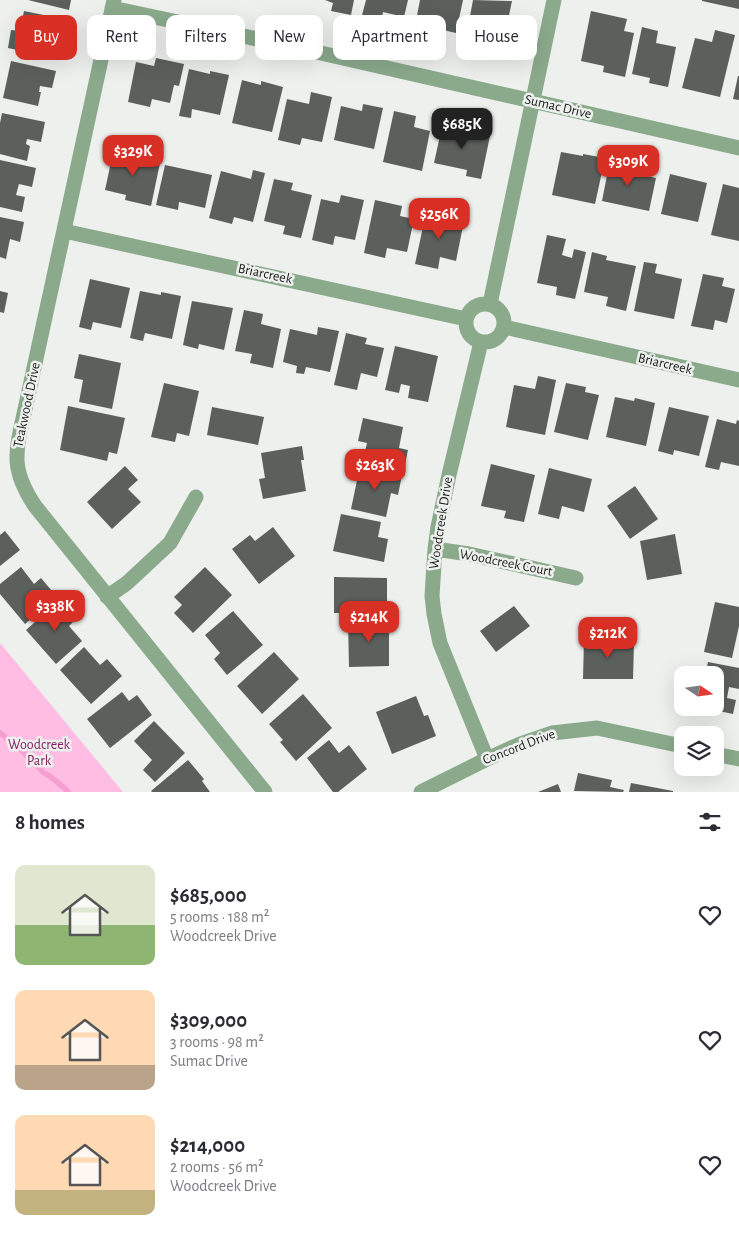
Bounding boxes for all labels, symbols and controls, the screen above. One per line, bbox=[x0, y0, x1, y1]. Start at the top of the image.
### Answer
chip: Buy bbox=[15, 15, 77, 60]
chip: Rent bbox=[87, 15, 156, 60]
chip: Filters bbox=[166, 15, 245, 60]
chip: New bbox=[255, 15, 323, 60]
chip: Apartment bbox=[333, 15, 446, 60]
chip: House bbox=[456, 15, 537, 60]
street label: Sumac Drive bbox=[523, 93, 593, 121]
pin: $685K bbox=[427, 108, 497, 150]
text: $685K bbox=[442, 116, 482, 132]
pin: $329K bbox=[98, 134, 168, 177]
text: $329K bbox=[114, 143, 152, 159]
pin: $309K bbox=[593, 144, 663, 187]
text: $309K bbox=[608, 153, 648, 169]
pin: $256K bbox=[404, 198, 474, 240]
text: $256K bbox=[420, 206, 458, 222]
street label: Briarcreek bbox=[237, 261, 294, 287]
street label: Briarcreek bbox=[637, 351, 694, 377]
street label: Teakwood Drive bbox=[11, 361, 43, 449]
pin: $263K bbox=[340, 448, 410, 491]
text: $263K bbox=[356, 457, 394, 473]
street label: Woodcreek Drive bbox=[427, 476, 455, 570]
street label: Woodcreek Court bbox=[458, 547, 554, 579]
pin: $338K bbox=[20, 590, 90, 632]
text: $338K bbox=[36, 598, 74, 614]
pin: $214K bbox=[334, 600, 404, 643]
text: $214K bbox=[350, 609, 388, 625]
pin: $212K bbox=[573, 616, 643, 659]
text: $212K bbox=[589, 625, 627, 641]
north arrow bbox=[674, 666, 724, 716]
map controls bbox=[674, 666, 724, 776]
button: layers bbox=[674, 726, 724, 776]
street label: Concord Drive bbox=[481, 727, 557, 767]
park label: Woodcreek Park bbox=[8, 738, 71, 768]
icon: filters bbox=[696, 808, 724, 836]
text: 8 homes bbox=[15, 812, 85, 833]
icon: home bbox=[55, 885, 115, 945]
text: $685,000 bbox=[170, 885, 247, 906]
icon: heart bbox=[696, 901, 724, 929]
text: 5 rooms · 188 m² bbox=[170, 909, 269, 925]
text: Woodcreek Drive bbox=[170, 928, 277, 944]
icon: home bbox=[55, 1010, 115, 1070]
text: $309,000 bbox=[170, 1010, 247, 1031]
icon: heart bbox=[696, 1026, 724, 1054]
text: 3 rooms · 98 m² bbox=[170, 1034, 264, 1050]
text: Sumac Drive bbox=[170, 1053, 248, 1069]
icon: home bbox=[55, 1135, 115, 1195]
text: $214,000 bbox=[170, 1135, 245, 1156]
icon: heart bbox=[696, 1151, 724, 1179]
text: 2 rooms · 56 m² bbox=[170, 1159, 264, 1175]
text: Woodcreek Drive bbox=[170, 1178, 277, 1194]

